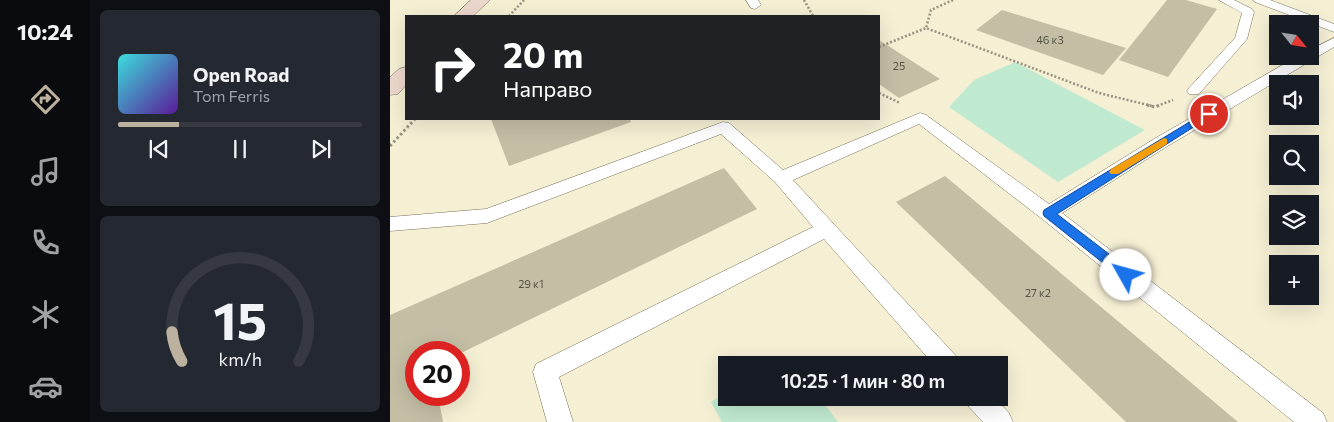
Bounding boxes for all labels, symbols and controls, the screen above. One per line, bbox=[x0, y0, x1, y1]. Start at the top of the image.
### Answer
north arrow bbox=[1269, 15, 1319, 65]
map controls bbox=[1269, 15, 1319, 305]
text: 10:24 bbox=[17, 18, 73, 45]
text: 20 m bbox=[503, 32, 583, 75]
house number: 46 к3 bbox=[1036, 33, 1064, 46]
icon: right bbox=[420, 35, 485, 100]
house number: 25 bbox=[893, 59, 905, 72]
text: Open Road bbox=[193, 63, 289, 86]
text: Направо bbox=[503, 75, 593, 102]
button: sound bbox=[1269, 75, 1319, 125]
icon: directions bbox=[28, 82, 63, 117]
text: Tom Ferris bbox=[193, 86, 270, 105]
pin bbox=[1188, 93, 1230, 135]
icon: arrive bbox=[1195, 100, 1223, 128]
icon: previous bbox=[145, 135, 173, 163]
icon: pause bbox=[226, 135, 254, 163]
icon: next bbox=[307, 135, 335, 163]
button: search bbox=[1269, 135, 1319, 185]
icon: music bbox=[28, 154, 63, 189]
button: layers bbox=[1269, 195, 1319, 245]
icon: phone bbox=[28, 225, 63, 260]
position arrow bbox=[1099, 248, 1151, 300]
button: + bbox=[1269, 255, 1319, 305]
house number: 29 к1 bbox=[518, 277, 544, 290]
house number: 27 к2 bbox=[1025, 286, 1051, 299]
text: 15 bbox=[213, 287, 267, 351]
icon: climate bbox=[28, 297, 63, 332]
speed limit sign: 20 bbox=[405, 341, 470, 406]
text: km/h bbox=[218, 348, 262, 370]
icon: car bbox=[28, 369, 63, 404]
text: 10:25 · 1 мин · 80 m bbox=[781, 369, 945, 392]

